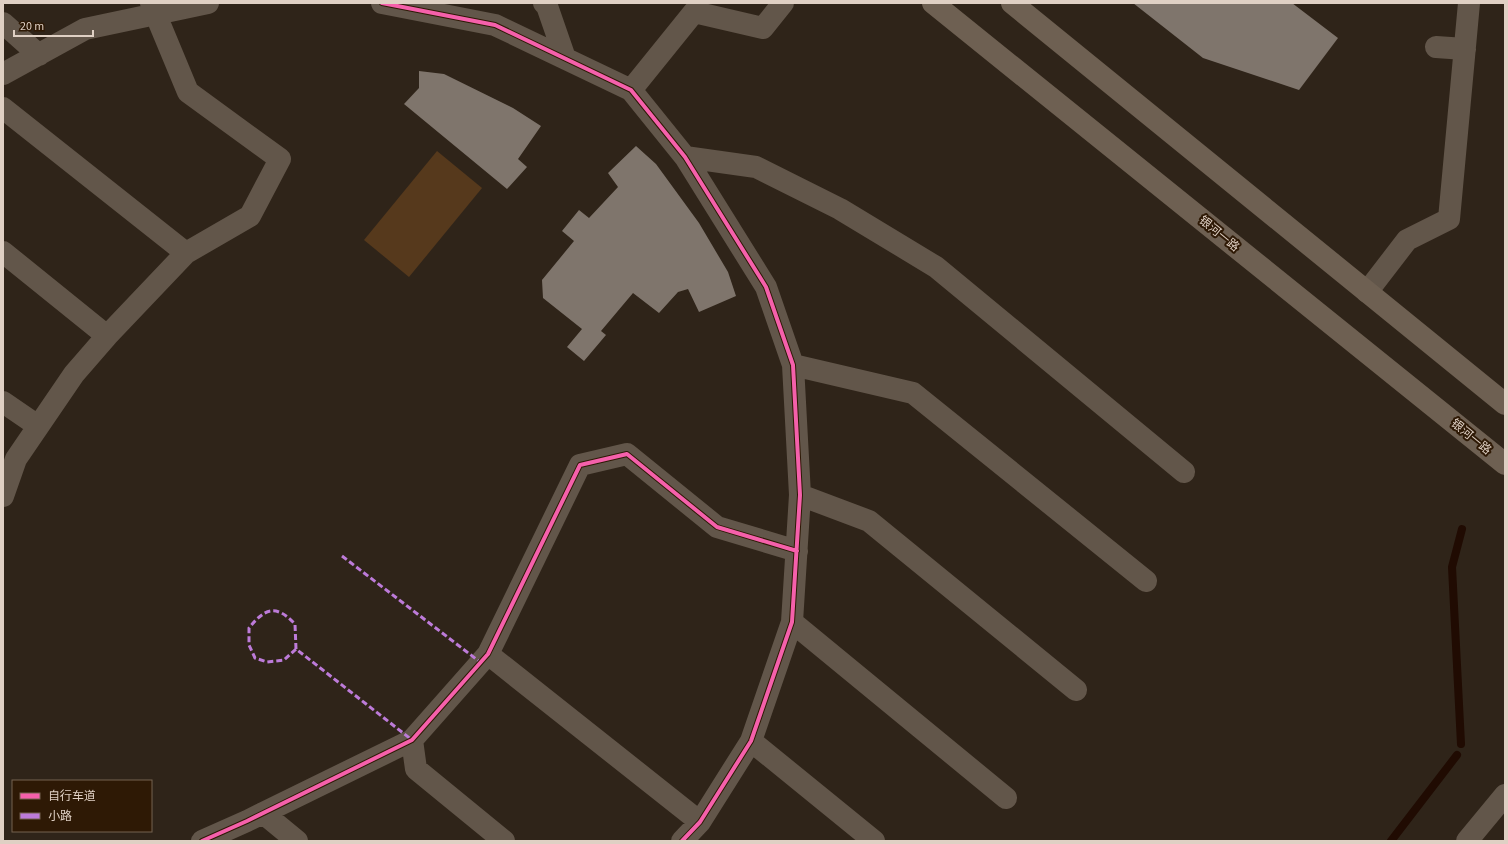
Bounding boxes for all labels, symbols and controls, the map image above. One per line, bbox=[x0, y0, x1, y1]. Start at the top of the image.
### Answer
scale bar bbox=[14, 12, 93, 38]
text: 20 m bbox=[20, 18, 44, 35]
street label: 银河一路 bbox=[1195, 212, 1243, 256]
street label: 银河一路 bbox=[1447, 415, 1495, 459]
legend bbox=[12, 780, 152, 832]
text: 自行车道 bbox=[48, 788, 96, 805]
text: 小路 bbox=[48, 808, 72, 825]

